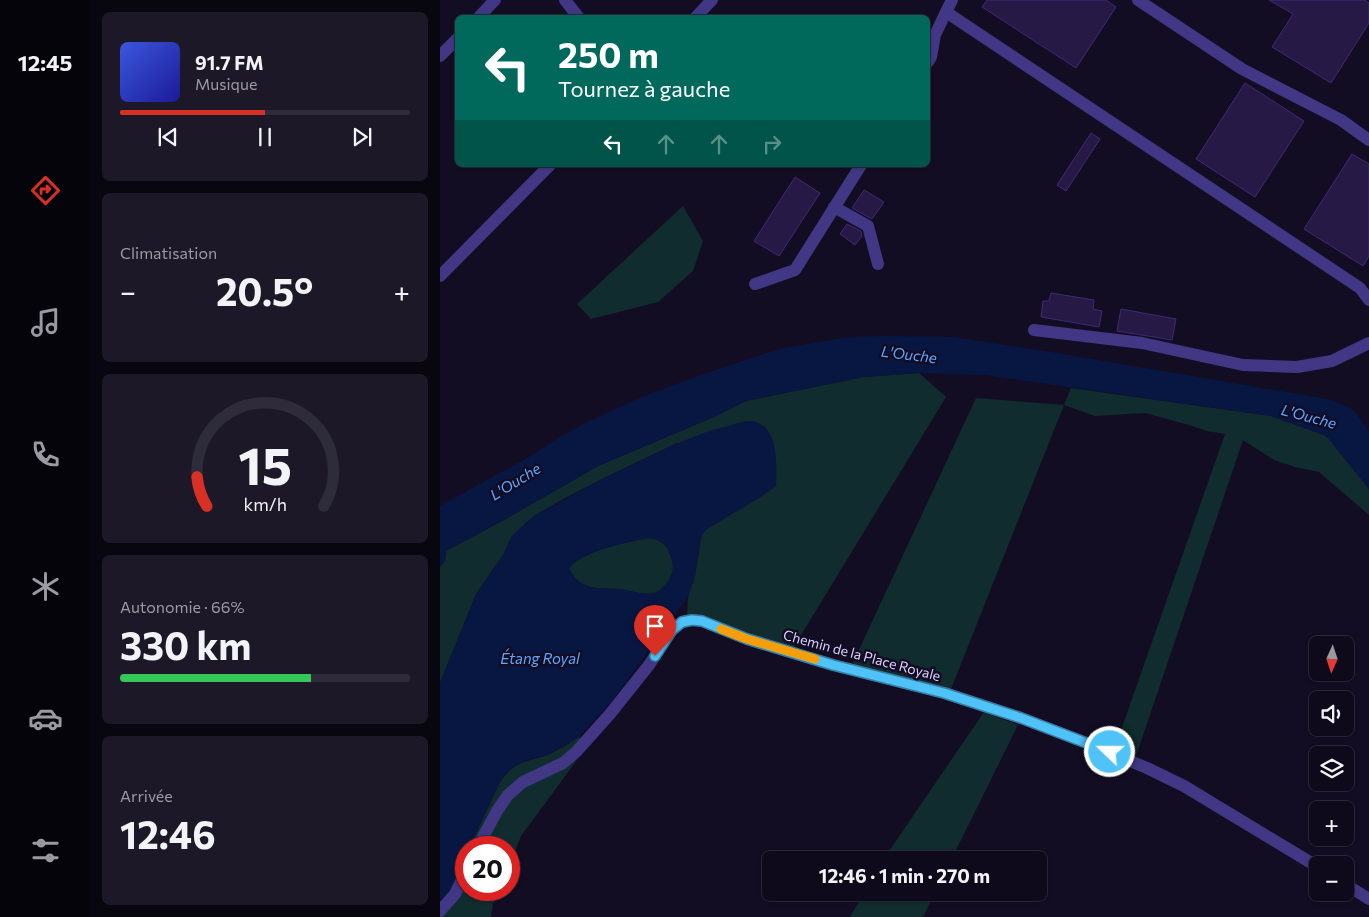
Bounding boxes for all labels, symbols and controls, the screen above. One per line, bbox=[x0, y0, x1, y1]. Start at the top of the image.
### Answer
text: 250 m bbox=[558, 32, 659, 75]
icon: left bbox=[475, 35, 540, 100]
text: 12:45 bbox=[18, 49, 72, 76]
text: 91.7 FM bbox=[195, 51, 264, 74]
text: Musique bbox=[195, 74, 257, 93]
text: Tournez à gauche bbox=[558, 75, 730, 102]
icon: previous bbox=[154, 123, 182, 151]
icon: pause bbox=[251, 123, 279, 151]
icon: next bbox=[348, 123, 376, 151]
icon: left bbox=[599, 130, 627, 158]
icon: ahead bbox=[652, 130, 680, 158]
icon: ahead bbox=[705, 130, 733, 158]
icon: right bbox=[758, 130, 786, 158]
icon: directions bbox=[28, 173, 63, 208]
text: Climatisation bbox=[120, 243, 217, 262]
text: 20.5° bbox=[216, 267, 313, 314]
text: − bbox=[120, 274, 136, 308]
text: + bbox=[394, 274, 410, 308]
icon: music bbox=[28, 305, 63, 340]
water label: L'Ouche bbox=[880, 342, 938, 366]
water label: L'Ouche bbox=[1280, 400, 1339, 432]
text: 15 bbox=[238, 432, 292, 496]
icon: phone bbox=[28, 437, 63, 472]
water label: L'Ouche bbox=[486, 458, 544, 504]
text: km/h bbox=[243, 493, 287, 515]
icon: climate bbox=[28, 569, 63, 604]
text: Autonomie · 66% bbox=[120, 597, 244, 616]
pin bbox=[634, 605, 676, 656]
icon: arrive bbox=[641, 612, 669, 640]
text: 330 km bbox=[120, 621, 252, 668]
street label: Chemin de la Place Royale bbox=[781, 626, 943, 684]
north arrow bbox=[1309, 636, 1354, 681]
map controls bbox=[1309, 636, 1354, 901]
water label: Étang Royal bbox=[500, 648, 581, 667]
button: sound bbox=[1309, 691, 1354, 736]
icon: car bbox=[28, 701, 63, 736]
position arrow bbox=[1083, 725, 1135, 777]
button: layers bbox=[1309, 746, 1354, 791]
text: Arrivée bbox=[120, 786, 173, 805]
button: + bbox=[1309, 801, 1354, 846]
text: 12:46 bbox=[120, 810, 216, 857]
icon: filters bbox=[28, 833, 63, 868]
speed limit sign: 20 bbox=[455, 836, 520, 901]
button: − bbox=[1309, 856, 1354, 901]
text: 12:46 · 1 min · 270 m bbox=[819, 864, 990, 887]

